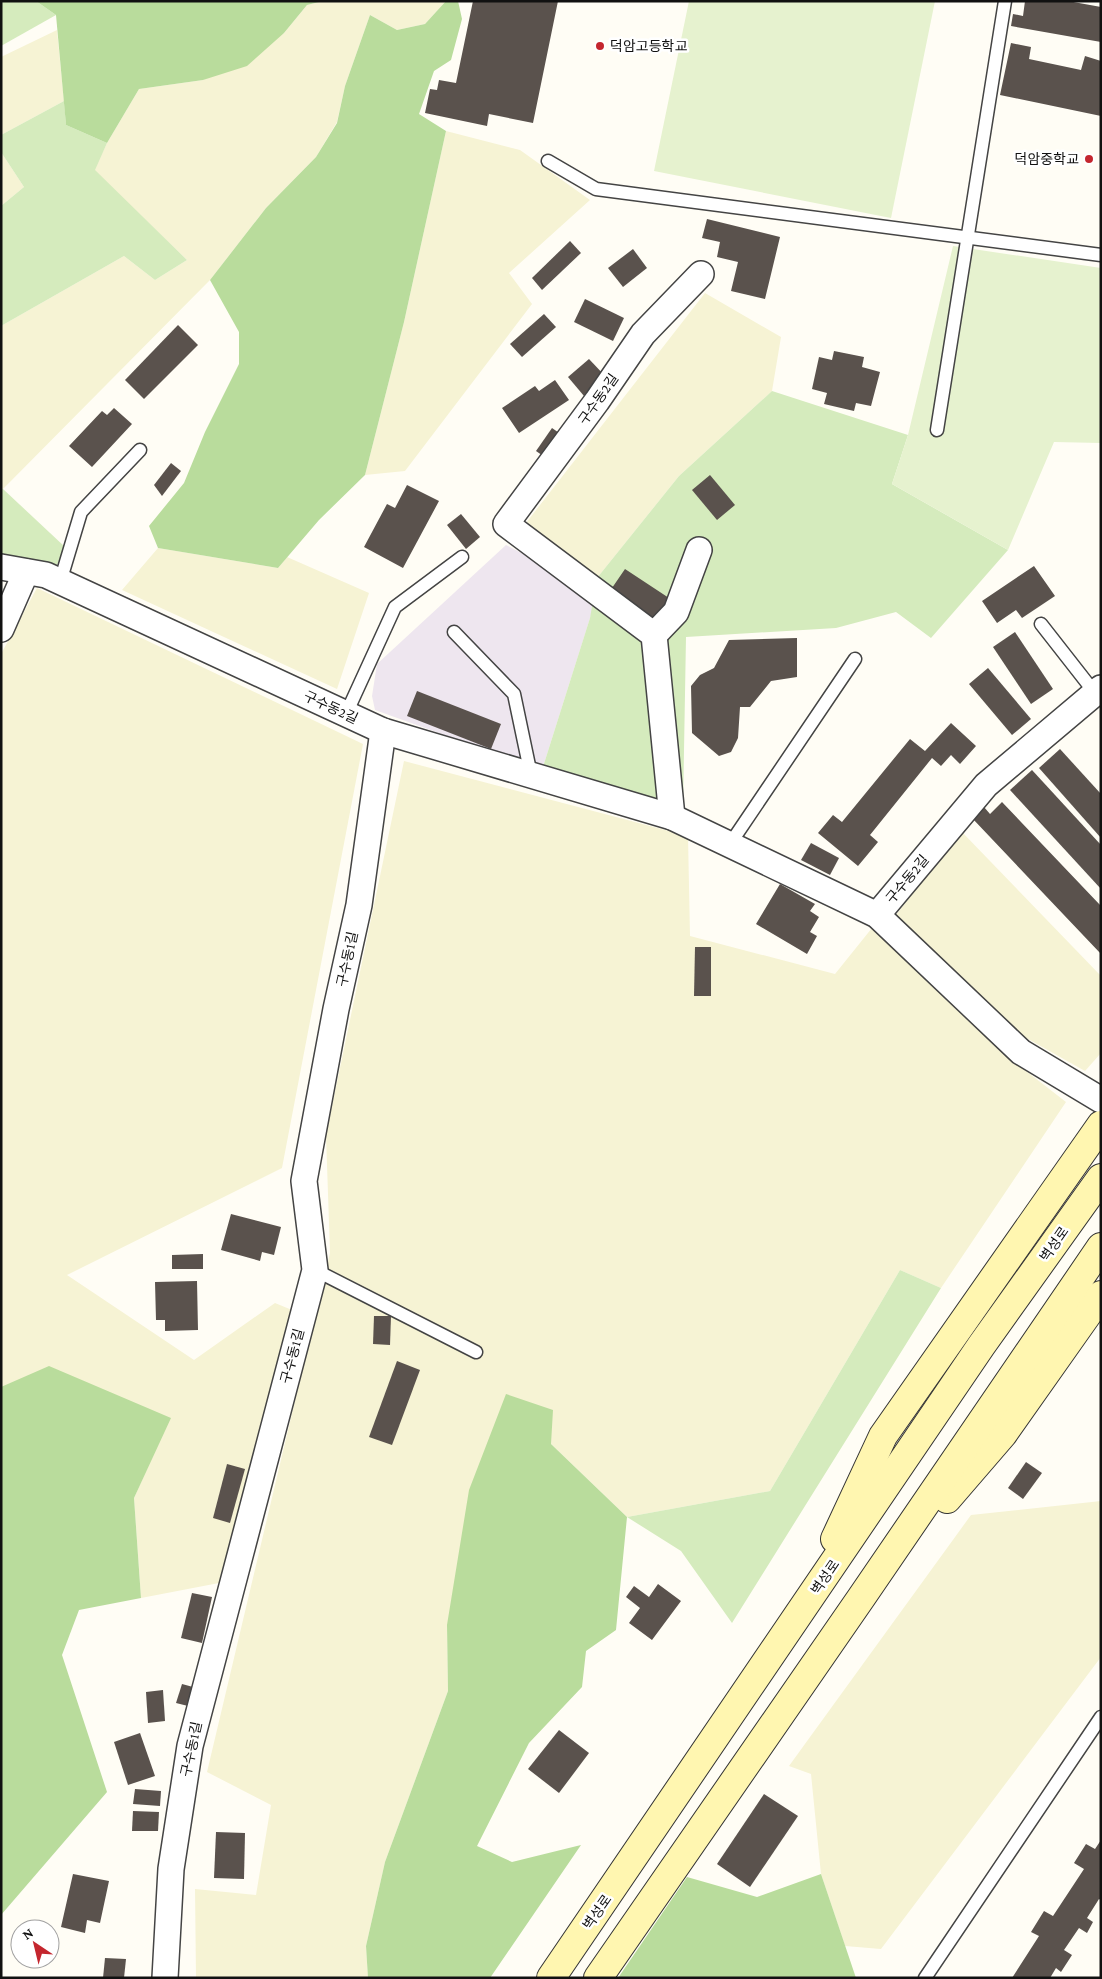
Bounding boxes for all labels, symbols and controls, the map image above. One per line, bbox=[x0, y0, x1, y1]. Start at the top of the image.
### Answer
place label: 덕암고등학교 bbox=[610, 38, 687, 54]
marker: 덕암고등학교 bbox=[594, 40, 606, 52]
place label: 덕암중학교 bbox=[1015, 151, 1079, 167]
marker: 덕암중학교 bbox=[1083, 153, 1095, 165]
street label: 구수동2길 bbox=[575, 371, 621, 427]
street label: 구수동2길 bbox=[301, 687, 361, 727]
street label: 구수동2길 bbox=[882, 852, 932, 906]
street label: 구수동1길 bbox=[333, 930, 361, 988]
street label: 벽성로 bbox=[1036, 1223, 1072, 1264]
street label: 구수동1길 bbox=[277, 1327, 307, 1385]
street label: 벽성로 bbox=[808, 1556, 843, 1597]
street label: 구수동1길 bbox=[177, 1720, 205, 1778]
street label: 벽성로 bbox=[579, 1891, 615, 1932]
north arrow bbox=[10, 1919, 60, 1969]
text: N bbox=[19, 1924, 36, 1943]

